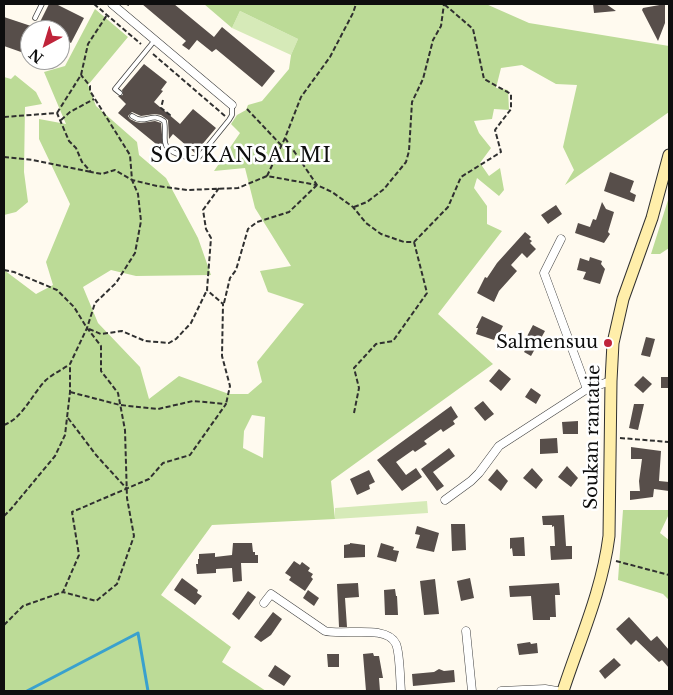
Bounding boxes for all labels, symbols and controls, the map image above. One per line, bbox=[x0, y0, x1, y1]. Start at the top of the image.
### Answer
north arrow bbox=[20, 20, 70, 70]
text: N bbox=[25, 45, 47, 67]
district label: SOUKANSALMI bbox=[149, 144, 333, 168]
place label: Salmensuu bbox=[496, 332, 598, 354]
marker: Salmensuu bbox=[602, 337, 614, 349]
street label: Soukan rantatie bbox=[581, 364, 605, 510]

